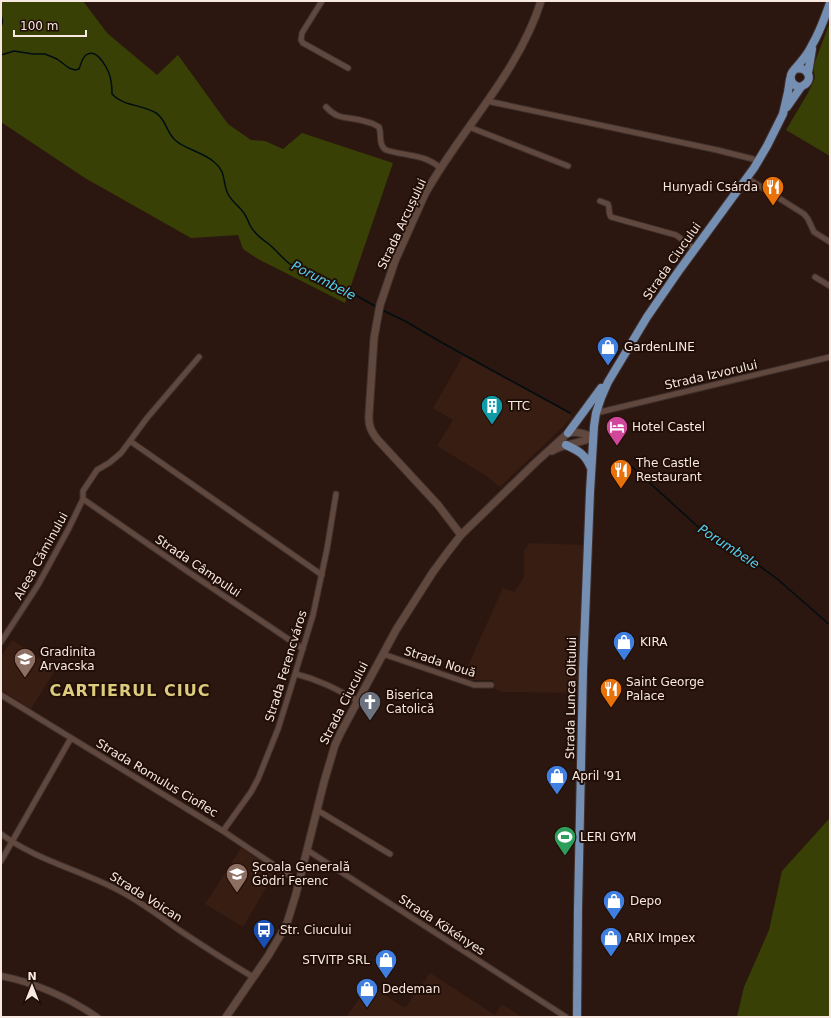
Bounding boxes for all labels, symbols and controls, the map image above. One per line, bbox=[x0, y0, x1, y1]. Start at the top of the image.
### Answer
scale bar bbox=[14, 12, 86, 38]
text: 100 m bbox=[20, 19, 58, 33]
restaurant icon: Hunyadi Csárda bbox=[760, 174, 786, 207]
street label: Strada Arcușului bbox=[375, 176, 429, 272]
place label: Hunyadi Csárda bbox=[663, 180, 758, 194]
street label: Strada Ciucului bbox=[640, 220, 704, 302]
water label: Porumbele bbox=[289, 258, 358, 303]
shop icon: GardenLINE bbox=[595, 334, 621, 367]
place label: GardenLINE bbox=[624, 340, 695, 354]
street label: Strada Izvorului bbox=[663, 358, 759, 392]
building icon: TTC bbox=[479, 393, 505, 426]
place label: TTC bbox=[507, 399, 530, 413]
hotel icon: Hotel Castel bbox=[604, 414, 630, 447]
place label: Hotel Castel bbox=[632, 420, 705, 434]
place label: The Castle Restaurant bbox=[635, 456, 702, 484]
restaurant icon: The Castle Restaurant bbox=[608, 457, 634, 490]
street label: Aleea Căminului bbox=[11, 510, 71, 602]
water label: Porumbele bbox=[695, 521, 762, 572]
street label: Strada Câmpului bbox=[153, 532, 243, 600]
street label: Strada Ferencváros bbox=[262, 608, 310, 724]
shop icon: KIRA bbox=[611, 629, 637, 662]
place label: KIRA bbox=[640, 635, 668, 649]
street label: Strada Lunca Oltului bbox=[563, 637, 579, 759]
street label: Strada Nouă bbox=[402, 644, 478, 680]
place label: Gradinita Arvacska bbox=[40, 645, 96, 673]
school or university icon: Gradinita Arvacska bbox=[12, 646, 38, 679]
street label: Strada Ciucului bbox=[317, 659, 371, 747]
place label: Saint George Palace bbox=[626, 675, 704, 703]
restaurant icon: Saint George Palace bbox=[598, 676, 624, 709]
district label: CARTIERUL CIUC bbox=[49, 681, 211, 700]
place label: Biserica Catolică bbox=[386, 688, 434, 716]
church icon: Biserica Catolică bbox=[357, 689, 383, 722]
street label: Strada Romulus Cioflec bbox=[94, 736, 220, 820]
shop icon: April '91 bbox=[544, 763, 570, 796]
place label: April '91 bbox=[572, 769, 622, 783]
sports icon: LERI GYM bbox=[552, 824, 578, 857]
place label: LERI GYM bbox=[580, 830, 636, 844]
place label: Școala Generală Gödri Ferenc bbox=[252, 860, 350, 888]
school or university icon: Școala Generală Gödri Ferenc bbox=[224, 861, 250, 894]
street label: Strada Voican bbox=[107, 869, 185, 925]
shop icon: Depo bbox=[601, 888, 627, 921]
street label: Strada Kökényes bbox=[396, 892, 488, 958]
place label: Depo bbox=[630, 894, 662, 908]
bus stop icon: Str. Ciucului bbox=[251, 917, 277, 950]
place label: Str. Ciucului bbox=[280, 923, 352, 937]
shop icon: ARIX Impex bbox=[598, 925, 624, 958]
place label: ARIX Impex bbox=[626, 931, 695, 945]
shop icon: STVITP SRL bbox=[373, 947, 399, 980]
place label: STVITP SRL bbox=[302, 953, 370, 967]
north arrow bbox=[12, 966, 52, 1006]
text: N bbox=[27, 970, 37, 983]
shop icon: Dedeman bbox=[354, 976, 380, 1009]
place label: Dedeman bbox=[382, 982, 440, 996]

